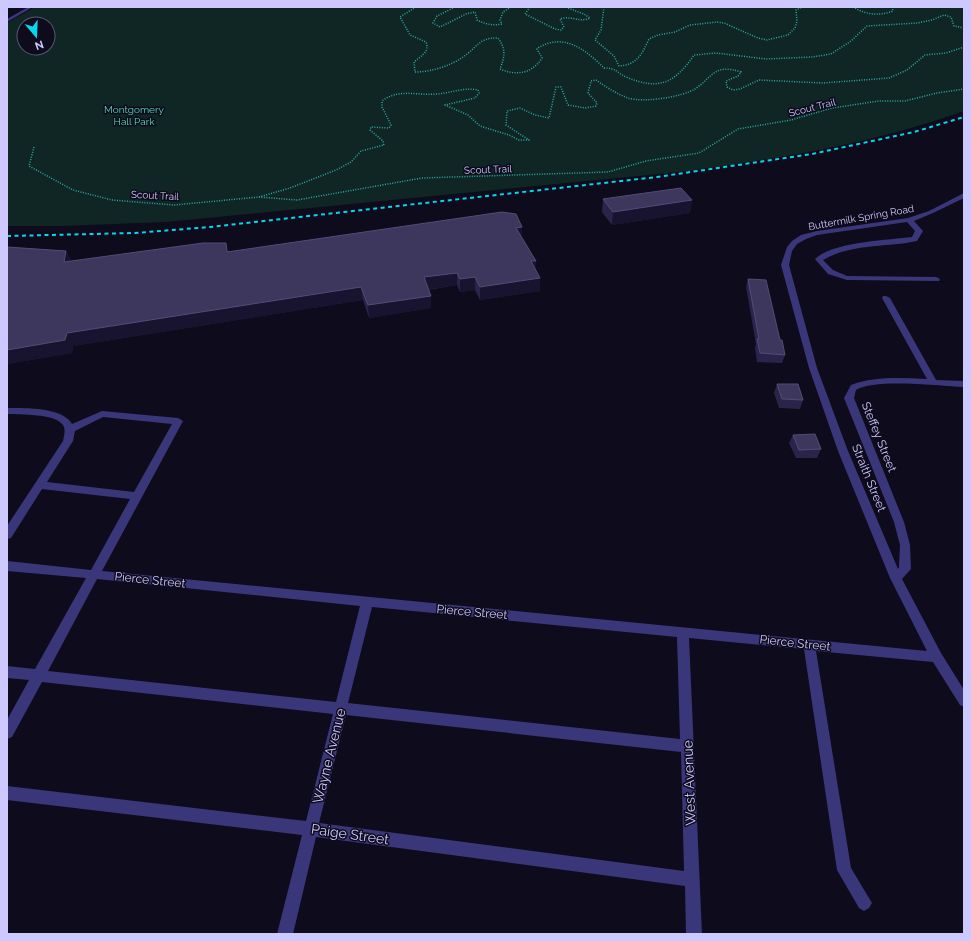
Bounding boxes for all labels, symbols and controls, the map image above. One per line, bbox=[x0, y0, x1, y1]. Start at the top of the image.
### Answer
north arrow bbox=[16, 16, 56, 56]
text: N bbox=[33, 37, 45, 52]
street label: Scout Trail bbox=[787, 96, 837, 119]
park label: Montgomery Hall Park bbox=[104, 104, 164, 127]
street label: Scout Trail bbox=[464, 163, 512, 176]
street label: Scout Trail bbox=[131, 189, 180, 202]
street label: Buttermilk Spring Road bbox=[807, 203, 915, 232]
street label: Steffey Street bbox=[859, 400, 899, 474]
street label: Straith Street bbox=[849, 442, 889, 514]
street label: Pierce Street bbox=[114, 569, 186, 591]
street label: Pierce Street bbox=[436, 602, 508, 622]
street label: Pierce Street bbox=[759, 632, 831, 654]
street label: Wayne Avenue bbox=[309, 707, 349, 805]
street label: West Avenue bbox=[680, 740, 698, 826]
street label: Paige Street bbox=[310, 821, 390, 847]

